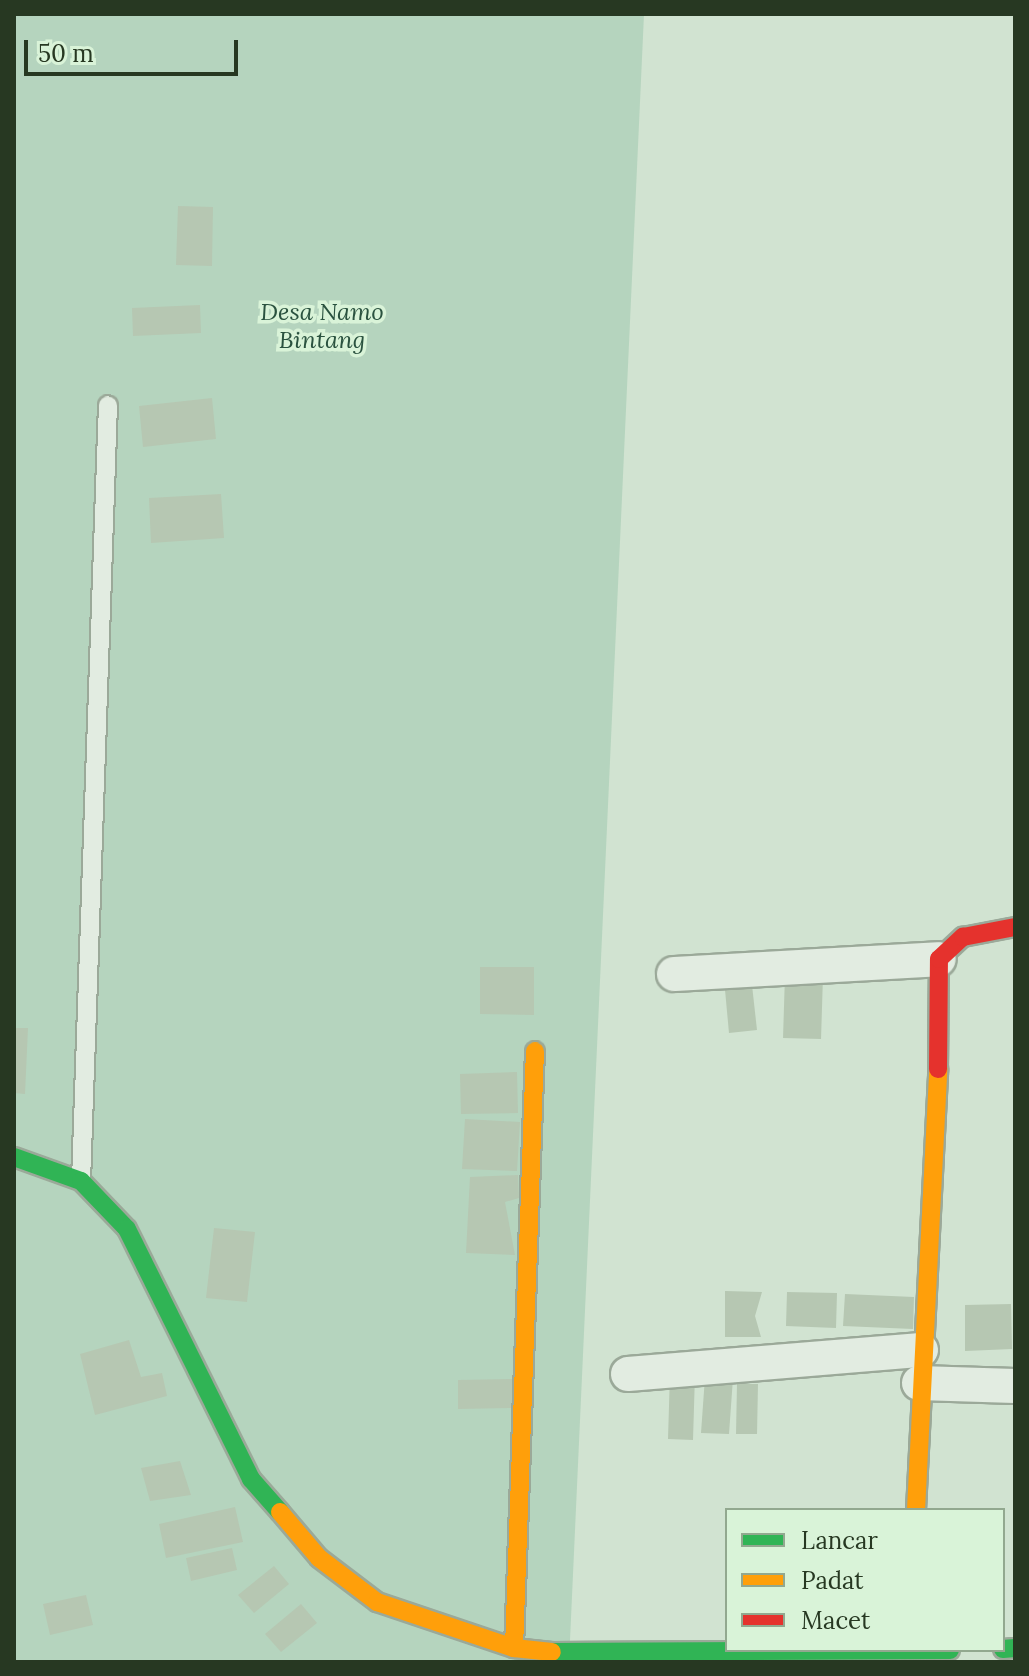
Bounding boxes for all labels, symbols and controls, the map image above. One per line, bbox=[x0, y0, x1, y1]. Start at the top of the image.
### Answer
scale bar bbox=[28, 24, 242, 74]
text: 50 m bbox=[38, 38, 94, 69]
park label: Desa Namo Bintang bbox=[260, 298, 384, 354]
legend bbox=[725, 1508, 1005, 1652]
text: Lancar bbox=[801, 1525, 878, 1556]
text: Padat bbox=[801, 1565, 864, 1596]
text: Macet bbox=[801, 1605, 870, 1636]

